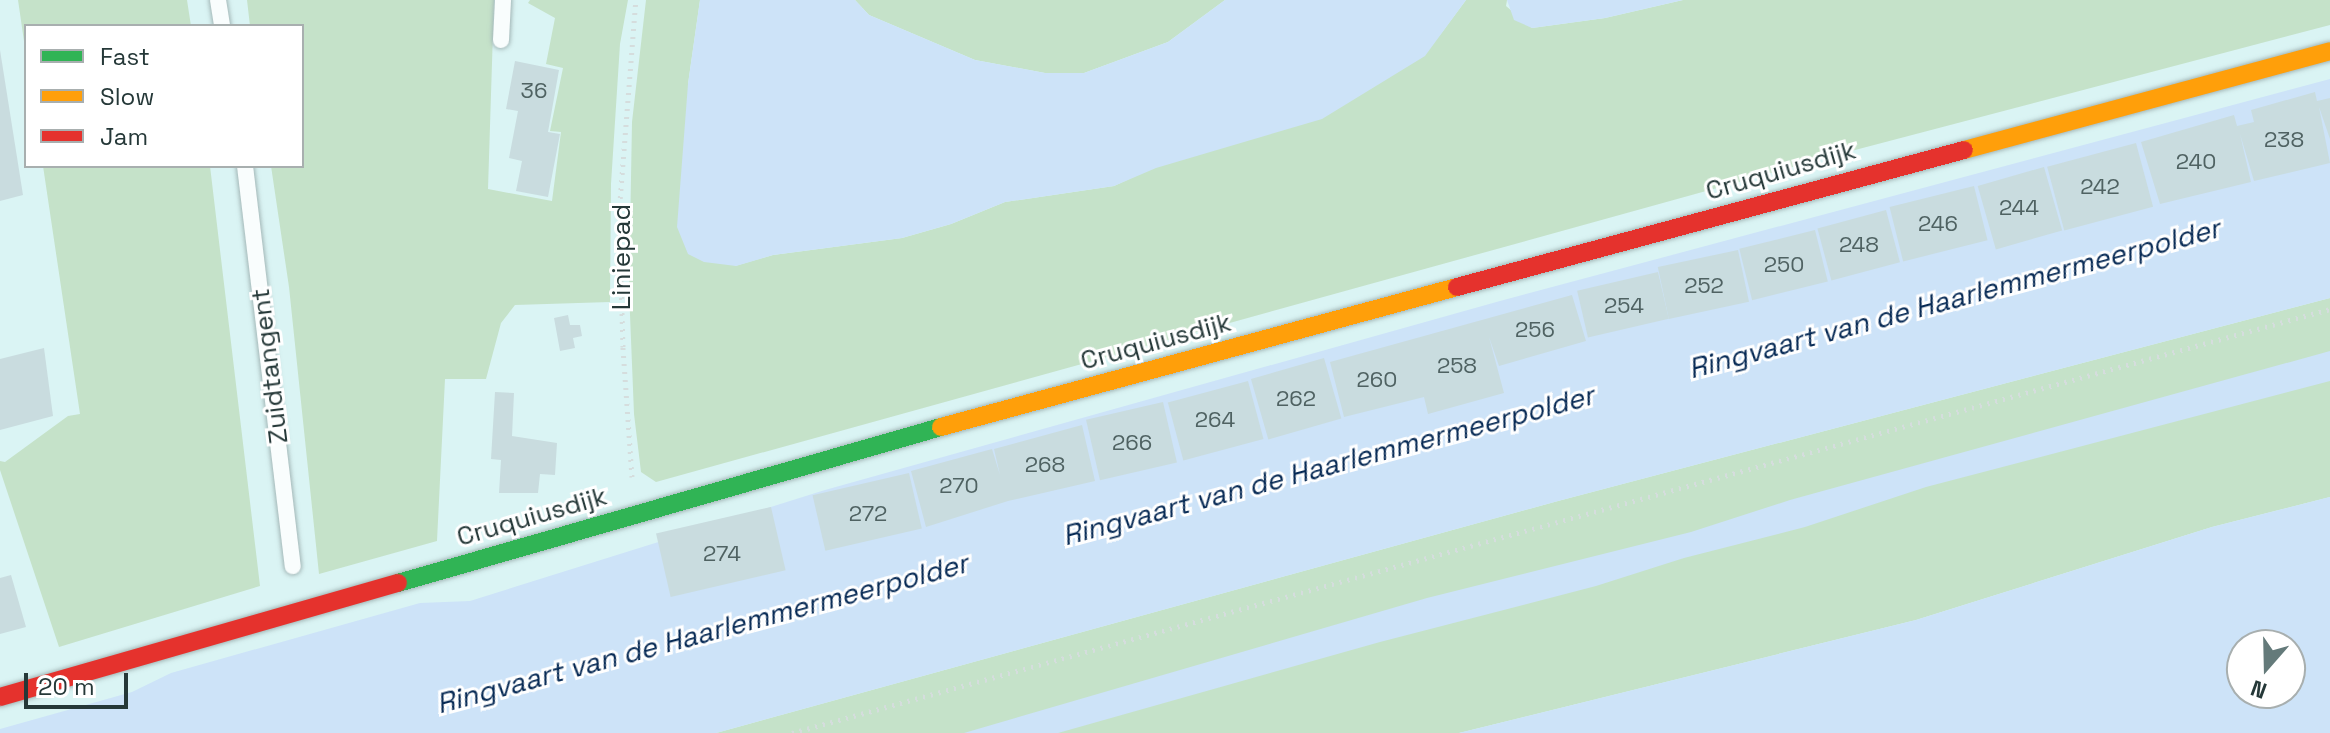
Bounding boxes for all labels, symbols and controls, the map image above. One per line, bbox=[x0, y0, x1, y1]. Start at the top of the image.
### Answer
legend bbox=[24, 24, 304, 168]
text: Fast bbox=[100, 41, 150, 72]
house number: 36 bbox=[521, 78, 547, 104]
text: Slow bbox=[100, 81, 154, 112]
text: Jam bbox=[100, 121, 148, 152]
house number: 238 bbox=[2264, 127, 2304, 153]
street label: Cruquiusdijk bbox=[1702, 135, 1860, 207]
house number: 240 bbox=[2176, 149, 2216, 175]
house number: 242 bbox=[2080, 174, 2120, 200]
house number: 244 bbox=[1999, 195, 2039, 221]
street label: Liniepad bbox=[606, 204, 638, 310]
water label: Ringvaart van de Haarlemmermeerpolder bbox=[1684, 211, 2224, 385]
house number: 246 bbox=[1918, 211, 1958, 237]
house number: 248 bbox=[1839, 232, 1879, 258]
house number: 250 bbox=[1764, 252, 1804, 278]
house number: 252 bbox=[1684, 273, 1724, 299]
street label: Zuidtangent bbox=[245, 287, 295, 445]
house number: 254 bbox=[1604, 293, 1644, 319]
street label: Cruquiusdijk bbox=[1077, 307, 1235, 377]
house number: 256 bbox=[1515, 317, 1555, 343]
house number: 258 bbox=[1437, 353, 1477, 379]
house number: 260 bbox=[1357, 367, 1397, 393]
water label: Ringvaart van de Haarlemmermeerpolder bbox=[1058, 378, 1598, 552]
house number: 262 bbox=[1276, 386, 1316, 412]
house number: 264 bbox=[1195, 407, 1235, 433]
house number: 266 bbox=[1112, 430, 1152, 456]
house number: 268 bbox=[1025, 452, 1065, 478]
house number: 270 bbox=[939, 473, 979, 499]
street label: Cruquiusdijk bbox=[453, 481, 611, 553]
house number: 272 bbox=[849, 501, 887, 527]
house number: 274 bbox=[703, 541, 741, 567]
water label: Ringvaart van de Haarlemmermeerpolder bbox=[432, 546, 972, 720]
north arrow bbox=[2226, 629, 2306, 709]
scale bar bbox=[28, 657, 132, 707]
text: 20 m bbox=[38, 671, 95, 702]
text: N bbox=[2247, 674, 2270, 705]

